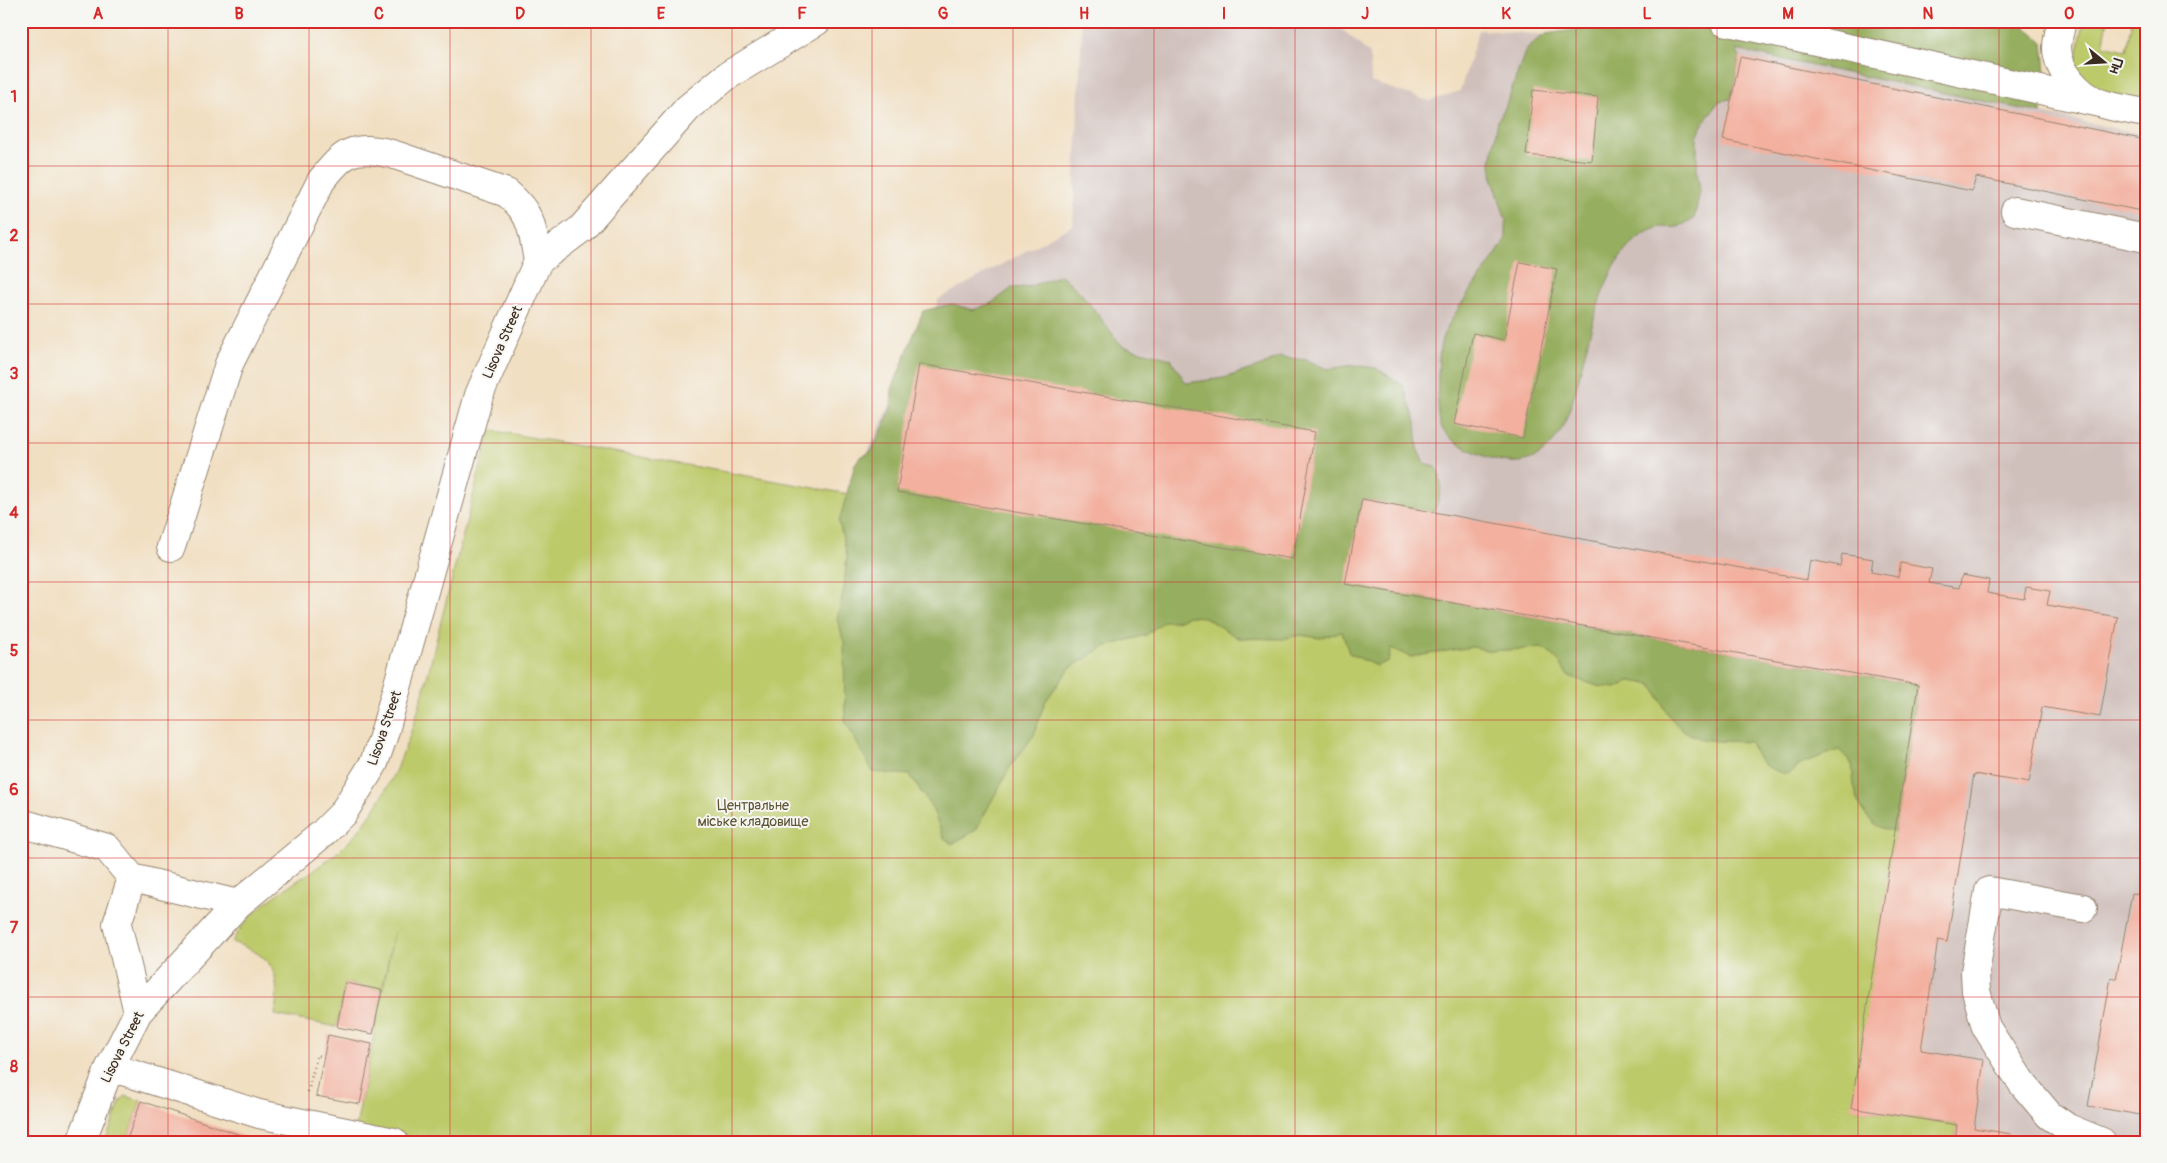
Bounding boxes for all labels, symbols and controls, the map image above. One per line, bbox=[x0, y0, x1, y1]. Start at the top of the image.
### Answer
text: A bbox=[93, 4, 104, 24]
text: B bbox=[234, 4, 244, 24]
text: C bbox=[374, 4, 384, 24]
text: D bbox=[515, 4, 525, 24]
text: E bbox=[657, 4, 666, 24]
text: F bbox=[797, 4, 807, 24]
text: G bbox=[938, 4, 949, 24]
text: H bbox=[1079, 4, 1089, 24]
text: I bbox=[1222, 4, 1226, 24]
text: J bbox=[1361, 4, 1369, 24]
text: K bbox=[1501, 4, 1511, 24]
text: L bbox=[1642, 4, 1652, 24]
text: M bbox=[1782, 4, 1794, 24]
text: N bbox=[1923, 4, 1934, 24]
text: O bbox=[2064, 4, 2074, 24]
north arrow bbox=[2080, 38, 2130, 88]
text: Пн bbox=[2105, 56, 2126, 76]
text: 1 bbox=[11, 87, 17, 107]
text: 2 bbox=[10, 226, 19, 246]
street label: Lisova Street bbox=[479, 303, 526, 381]
text: 3 bbox=[10, 364, 19, 384]
text: 4 bbox=[9, 503, 19, 523]
text: 5 bbox=[10, 641, 19, 661]
street label: Lisova Street bbox=[364, 688, 405, 768]
text: 6 bbox=[9, 780, 19, 800]
park label: Центральне міське кладовище bbox=[698, 797, 808, 830]
text: 7 bbox=[10, 918, 19, 938]
street label: Lisova Street bbox=[97, 1008, 148, 1086]
text: 8 bbox=[10, 1057, 18, 1077]

